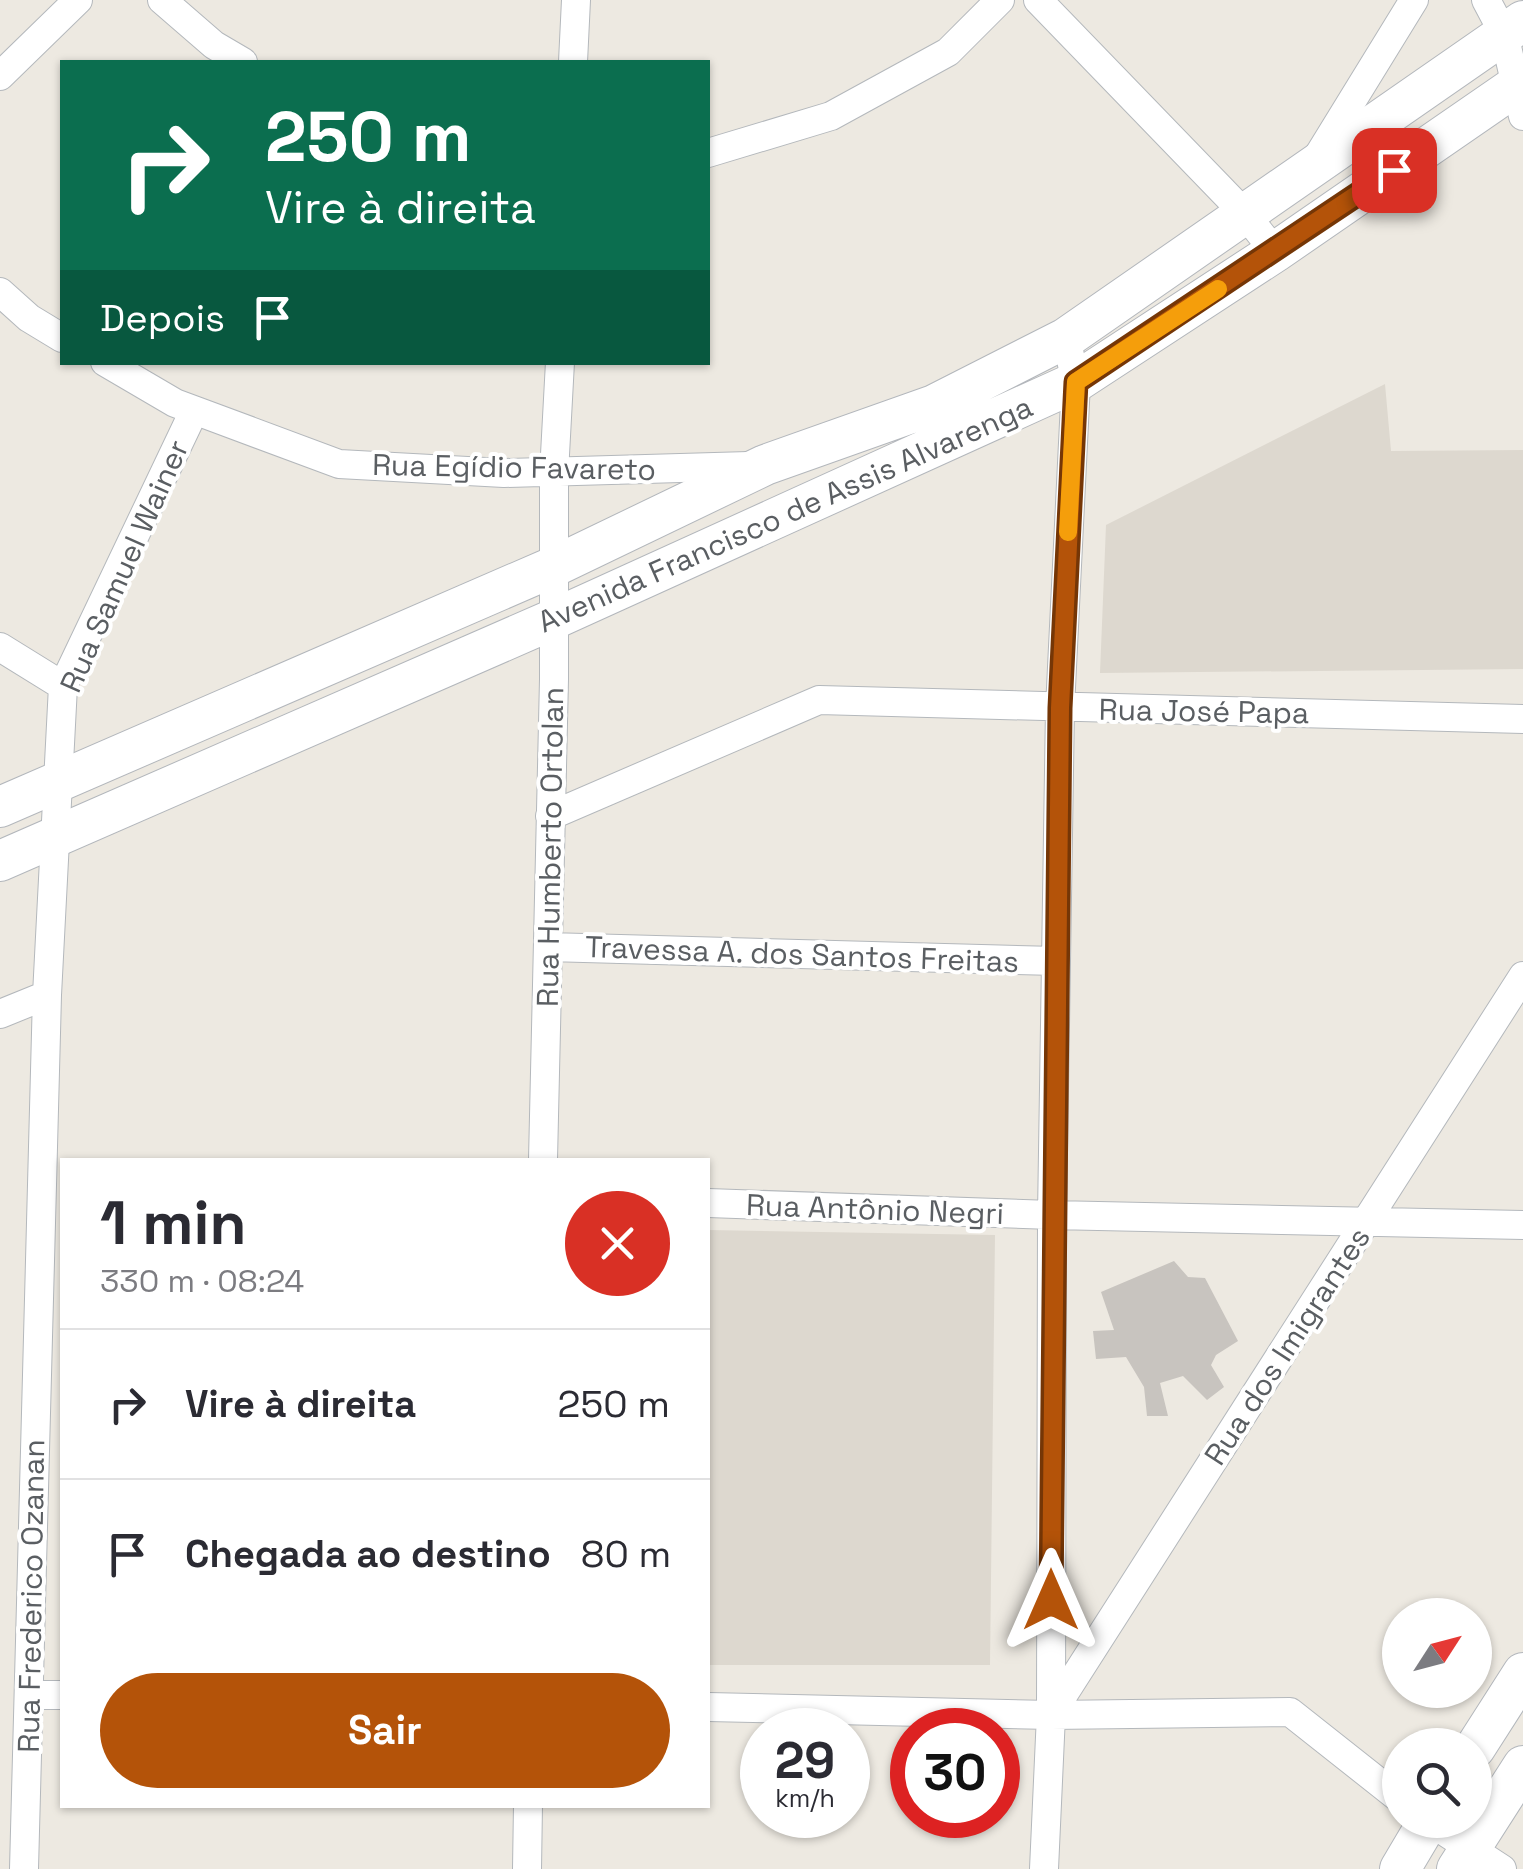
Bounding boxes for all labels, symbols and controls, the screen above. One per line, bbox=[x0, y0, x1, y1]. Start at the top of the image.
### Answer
text: 250 m bbox=[265, 92, 472, 181]
icon: right bbox=[100, 100, 230, 230]
pin bbox=[1352, 128, 1437, 213]
icon: arrive bbox=[1367, 143, 1422, 198]
text: Vire à direita bbox=[265, 179, 536, 236]
icon: arrive bbox=[245, 290, 300, 345]
text: Depois bbox=[100, 294, 225, 342]
street label: Avenida Francisco de Assis Alvarenga bbox=[531, 387, 1039, 641]
street label: Rua Samuel Wainer bbox=[51, 434, 197, 698]
street label: Rua Egídio Favareto bbox=[372, 445, 656, 489]
street label: Rua Humberto Ortolan bbox=[528, 687, 572, 1007]
street label: Rua José Papa bbox=[1098, 690, 1310, 732]
street label: Travessa A. dos Santos Freitas bbox=[584, 927, 1020, 981]
text: 1 min bbox=[100, 1185, 247, 1262]
street label: Rua Antônio Negri bbox=[745, 1185, 1005, 1233]
button: close bbox=[565, 1191, 670, 1296]
street label: Rua dos Imigrantes bbox=[1195, 1220, 1379, 1472]
text: 330 m · 08:24 bbox=[100, 1261, 304, 1301]
icon: right bbox=[100, 1377, 155, 1432]
text: Vire à direita bbox=[185, 1380, 416, 1428]
text: 250 m bbox=[558, 1380, 670, 1428]
street label: Rua Frederico Ozanan bbox=[9, 1439, 53, 1753]
icon: arrive bbox=[100, 1527, 155, 1582]
text: Chegada ao destino bbox=[185, 1530, 551, 1578]
text: 80 m bbox=[581, 1530, 671, 1578]
position arrow bbox=[999, 1548, 1103, 1652]
north arrow bbox=[1382, 1598, 1492, 1708]
map controls bbox=[1382, 1598, 1492, 1838]
button: Sair bbox=[100, 1673, 670, 1788]
speed limit sign: 30 bbox=[890, 1708, 1020, 1838]
button: search bbox=[1382, 1728, 1492, 1838]
text: 29 bbox=[775, 1729, 835, 1793]
text: km/h bbox=[775, 1782, 835, 1814]

